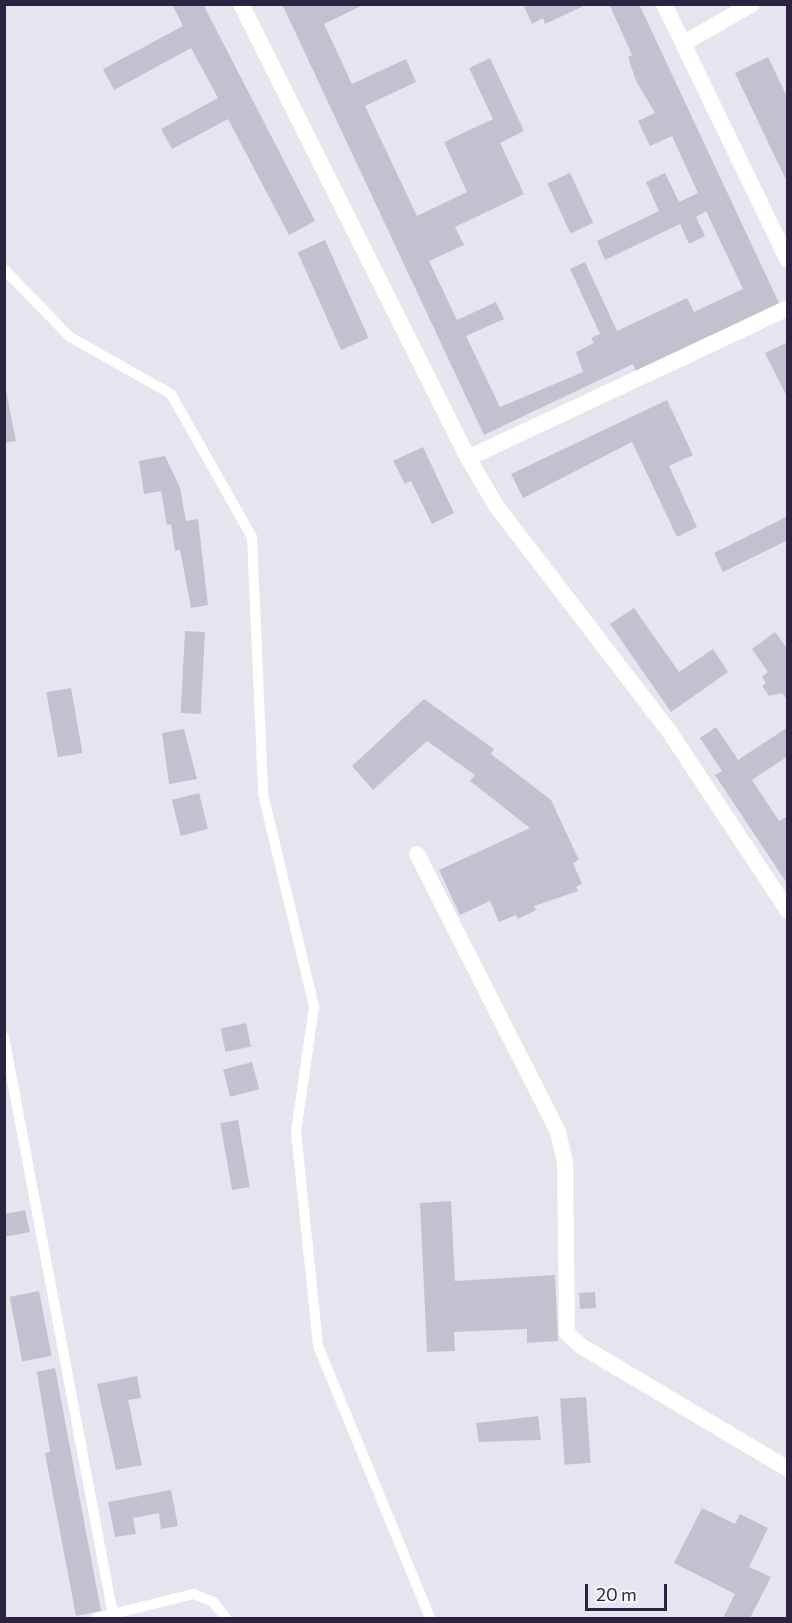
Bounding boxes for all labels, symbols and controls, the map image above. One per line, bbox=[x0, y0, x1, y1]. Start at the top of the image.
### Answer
scale bar bbox=[588, 1572, 670, 1610]
text: 20 m bbox=[596, 1583, 637, 1605]

